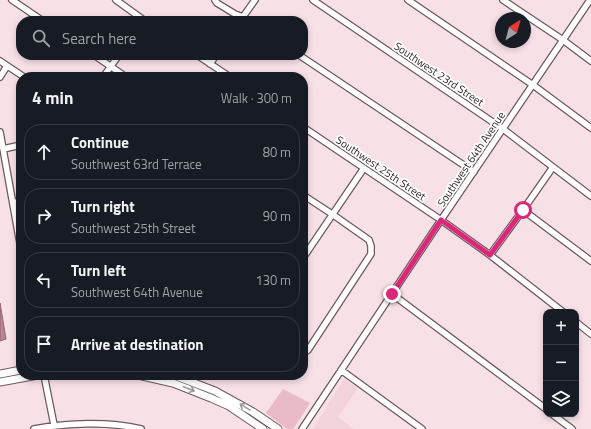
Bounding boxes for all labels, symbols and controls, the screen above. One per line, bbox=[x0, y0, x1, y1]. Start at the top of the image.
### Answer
north arrow bbox=[495, 12, 531, 48]
search box bbox=[16, 16, 308, 60]
icon: search bbox=[30, 27, 52, 49]
text: Search here bbox=[62, 27, 136, 50]
street label: Southwest 23rd Street bbox=[391, 38, 487, 110]
text: 4 min bbox=[32, 85, 73, 111]
text: Walk · 300 m bbox=[221, 88, 292, 108]
street label: Southwest 64th Avenue bbox=[433, 108, 509, 210]
text: Continue bbox=[71, 131, 129, 154]
street label: Southwest 25th Street bbox=[333, 132, 429, 204]
icon: ahead bbox=[33, 141, 55, 163]
text: 80 m bbox=[263, 142, 291, 162]
text: Southwest 63rd Terrace bbox=[71, 154, 202, 174]
text: Turn right bbox=[71, 195, 135, 218]
route start bbox=[514, 201, 532, 219]
icon: right bbox=[33, 205, 55, 227]
text: 90 m bbox=[263, 206, 291, 226]
text: Southwest 25th Street bbox=[71, 218, 196, 238]
text: Turn left bbox=[71, 259, 126, 282]
icon: left bbox=[33, 269, 55, 291]
text: 130 m bbox=[255, 270, 291, 290]
text: Southwest 64th Avenue bbox=[71, 282, 203, 302]
route end bbox=[383, 285, 401, 303]
map controls bbox=[543, 309, 579, 417]
button: + bbox=[543, 309, 579, 345]
icon: arrive bbox=[33, 333, 55, 355]
text: Arrive at destination bbox=[71, 333, 204, 356]
button: − bbox=[543, 345, 579, 381]
button: layers bbox=[543, 381, 579, 417]
one-way arrow bbox=[183, 386, 195, 394]
one-way arrow bbox=[239, 403, 251, 411]

